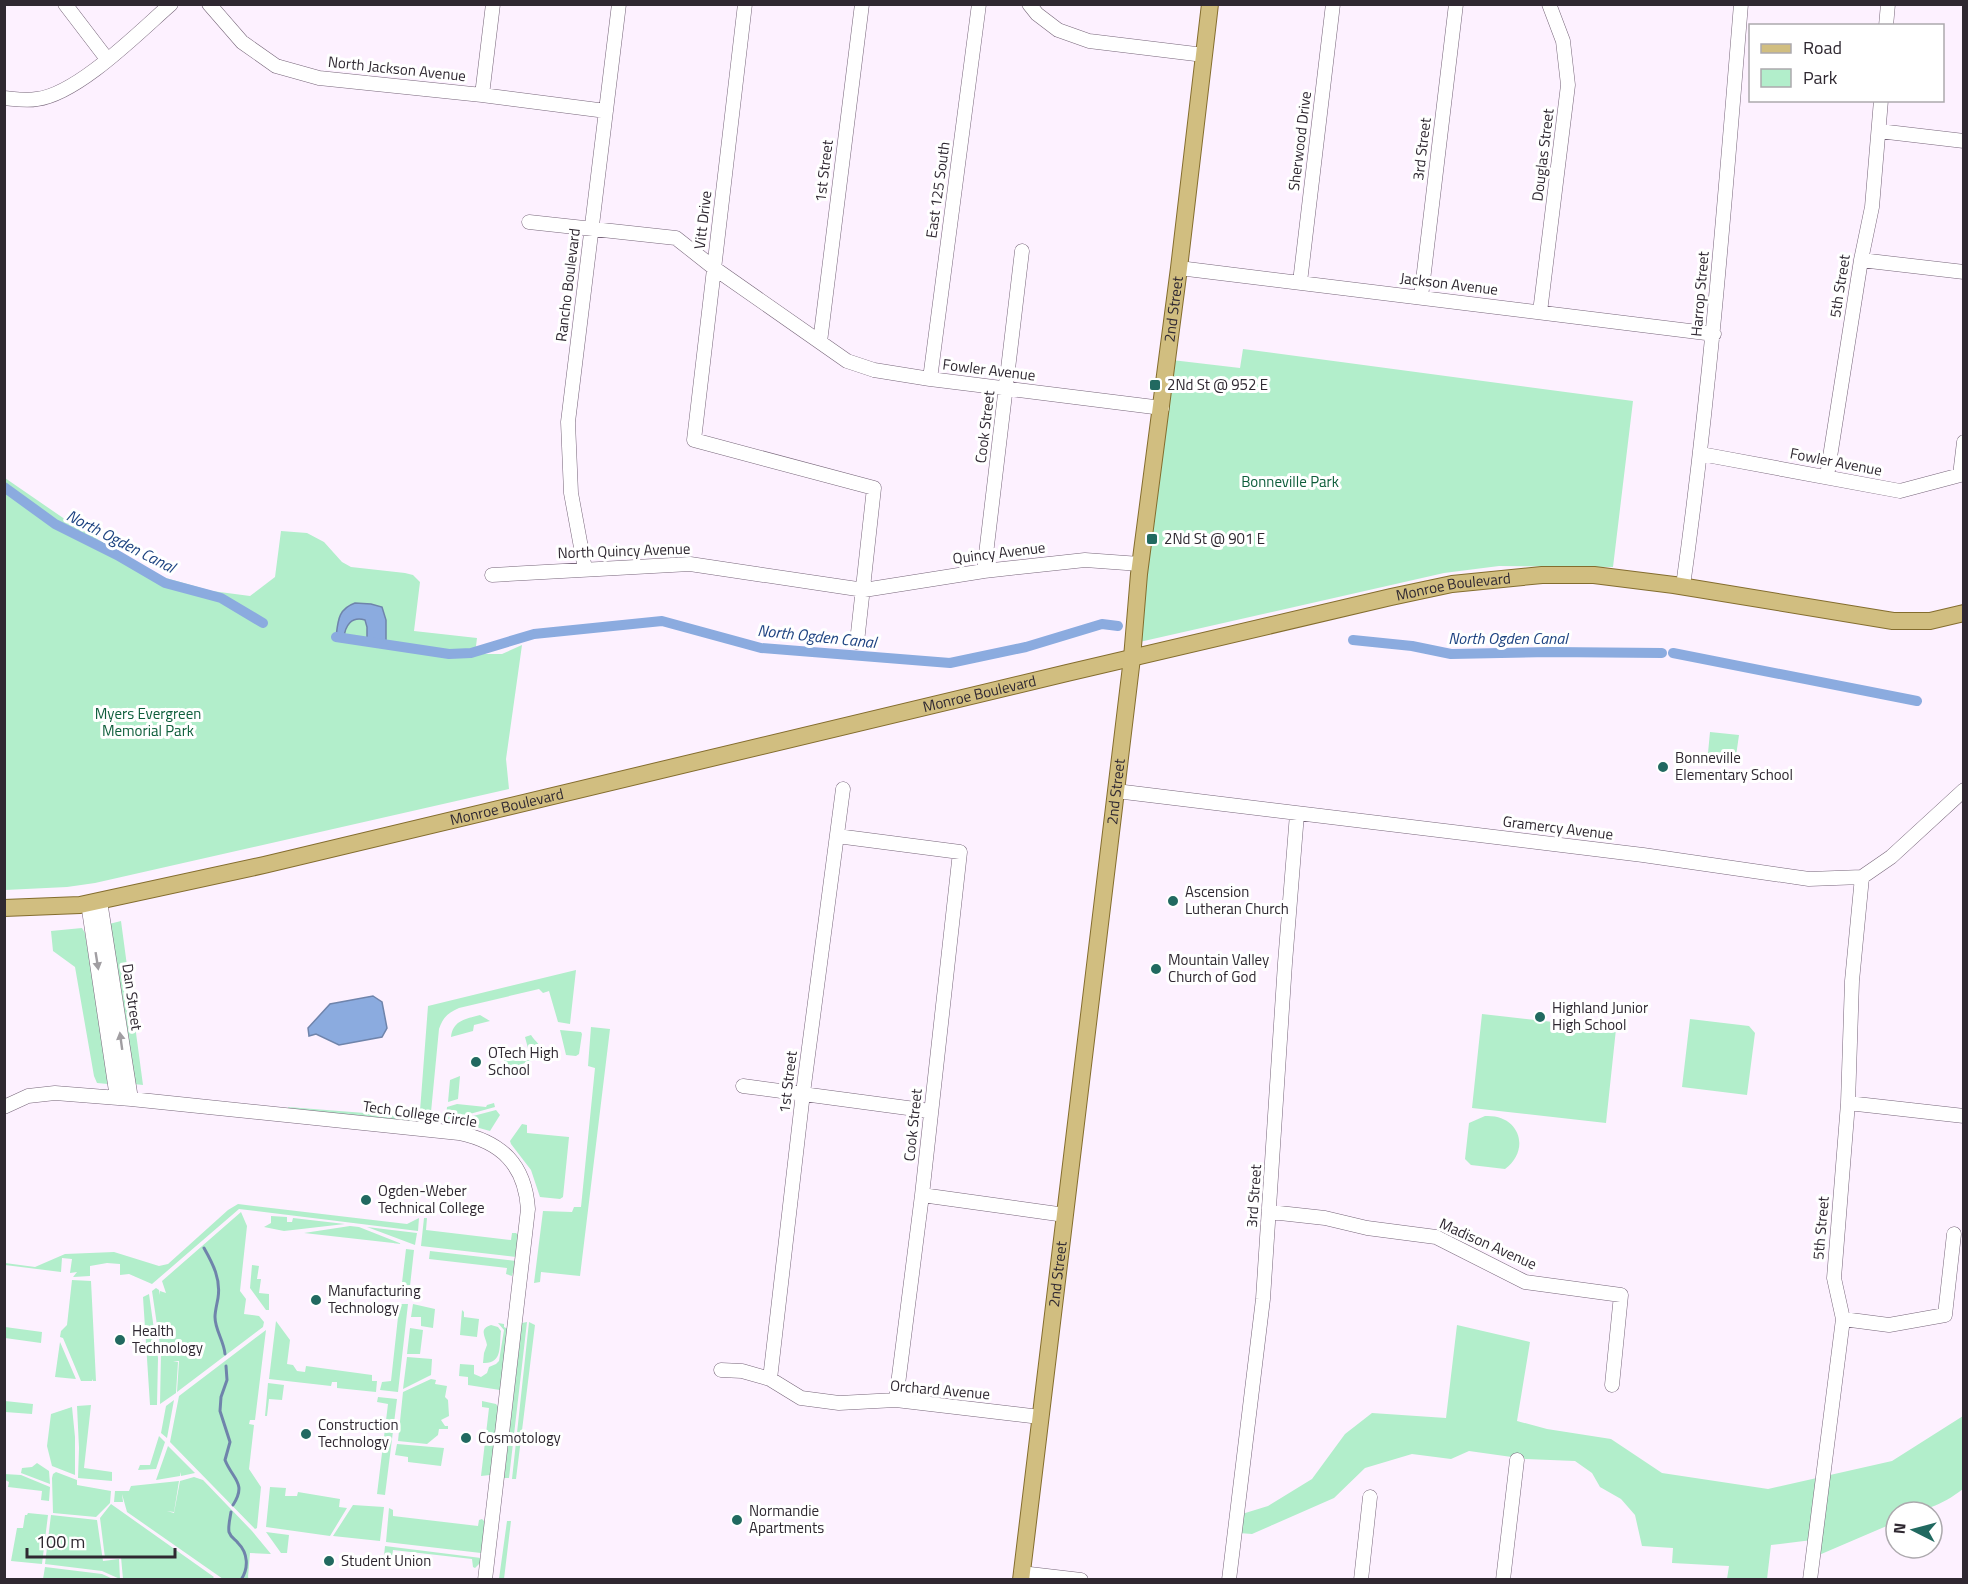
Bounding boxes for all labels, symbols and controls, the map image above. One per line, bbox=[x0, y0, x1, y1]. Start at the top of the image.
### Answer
legend bbox=[1749, 24, 1944, 102]
text: Road bbox=[1803, 34, 1842, 61]
street label: North Jackson Avenue bbox=[327, 50, 467, 87]
text: Park bbox=[1803, 64, 1838, 91]
street label: Sherwood Drive bbox=[1282, 90, 1317, 192]
street label: Douglas Street bbox=[1525, 107, 1560, 203]
street label: 3rd Street bbox=[1406, 115, 1437, 182]
street label: 1st Street bbox=[808, 138, 839, 203]
street label: East 125 South bbox=[919, 140, 956, 240]
street label: Vitt Drive bbox=[688, 189, 717, 250]
street label: Rancho Boulevard bbox=[549, 227, 586, 343]
street label: Harrop Street bbox=[1684, 250, 1715, 338]
street label: 5th Street bbox=[1823, 252, 1856, 319]
street label: Jackson Avenue bbox=[1399, 266, 1499, 301]
street label: 2nd Street bbox=[1157, 274, 1189, 344]
street label: Fowler Avenue bbox=[941, 352, 1037, 387]
place label: 2Nd St @ 952 E bbox=[1167, 373, 1268, 396]
marker: 2Nd St @ 952 E bbox=[1148, 378, 1162, 392]
street label: Cook Street bbox=[969, 389, 1000, 465]
street label: Fowler Avenue bbox=[1788, 441, 1884, 482]
park label: Bonneville Park bbox=[1241, 470, 1339, 493]
water label: North Ogden Canal bbox=[62, 503, 181, 579]
place label: 2Nd St @ 901 E bbox=[1164, 527, 1265, 550]
marker: 2Nd St @ 901 E bbox=[1145, 532, 1159, 546]
street label: Quincy Avenue bbox=[951, 535, 1047, 570]
street label: North Quincy Avenue bbox=[557, 537, 691, 564]
street label: Monroe Boulevard bbox=[1394, 566, 1512, 607]
water label: North Ogden Canal bbox=[756, 618, 879, 654]
water label: North Ogden Canal bbox=[1448, 626, 1569, 650]
street label: Monroe Boulevard bbox=[920, 669, 1038, 718]
park label: Myers Evergreen Memorial Park bbox=[95, 702, 201, 742]
place label: Bonneville Elementary School bbox=[1675, 746, 1793, 786]
street label: 2nd Street bbox=[1100, 757, 1131, 826]
marker: Bonneville Elementary School bbox=[1656, 760, 1670, 774]
street label: Monroe Boulevard bbox=[448, 782, 566, 831]
street label: Gramercy Avenue bbox=[1502, 809, 1615, 846]
place label: Ascension Lutheran Church bbox=[1185, 880, 1289, 920]
marker: Ascension Lutheran Church bbox=[1166, 894, 1180, 908]
place label: Mountain Valley Church of God bbox=[1168, 948, 1269, 988]
one-way arrow bbox=[92, 951, 101, 970]
street label: Dan Street bbox=[116, 962, 149, 1033]
marker: Mountain Valley Church of God bbox=[1149, 962, 1163, 976]
place label: Highland Junior High School bbox=[1552, 996, 1648, 1036]
marker: Highland Junior High School bbox=[1533, 1010, 1547, 1024]
one-way arrow bbox=[117, 1032, 126, 1051]
place label: OTech High School bbox=[488, 1041, 559, 1081]
street label: 1st Street bbox=[772, 1049, 803, 1114]
marker: OTech High School bbox=[469, 1055, 483, 1069]
street label: Cook Street bbox=[897, 1087, 928, 1162]
street label: Tech College Circle bbox=[361, 1094, 479, 1133]
street label: 3rd Street bbox=[1240, 1163, 1267, 1228]
place label: Ogden-Weber Technical College bbox=[378, 1179, 485, 1219]
marker: Ogden-Weber Technical College bbox=[359, 1193, 373, 1207]
street label: 5th Street bbox=[1806, 1195, 1835, 1261]
street label: Madison Avenue bbox=[1436, 1212, 1541, 1275]
street label: 2nd Street bbox=[1042, 1239, 1073, 1308]
place label: Manufacturing Technology bbox=[328, 1279, 421, 1319]
marker: Manufacturing Technology bbox=[309, 1293, 323, 1307]
place label: Health Technology bbox=[132, 1319, 203, 1359]
marker: Health Technology bbox=[113, 1333, 127, 1347]
street label: Orchard Avenue bbox=[889, 1374, 991, 1405]
place label: Construction Technology bbox=[318, 1413, 398, 1453]
place label: Cosmotology bbox=[478, 1426, 561, 1449]
marker: Construction Technology bbox=[299, 1427, 313, 1441]
marker: Cosmotology bbox=[459, 1431, 473, 1445]
place label: Normandie Apartments bbox=[749, 1499, 824, 1539]
north arrow bbox=[1884, 1500, 1944, 1560]
marker: Normandie Apartments bbox=[730, 1513, 744, 1527]
scale bar bbox=[27, 1521, 176, 1559]
text: N bbox=[1887, 1522, 1912, 1535]
text: 100 m bbox=[36, 1528, 85, 1555]
place label: Student Union bbox=[341, 1549, 431, 1572]
marker: Student Union bbox=[322, 1554, 336, 1568]

